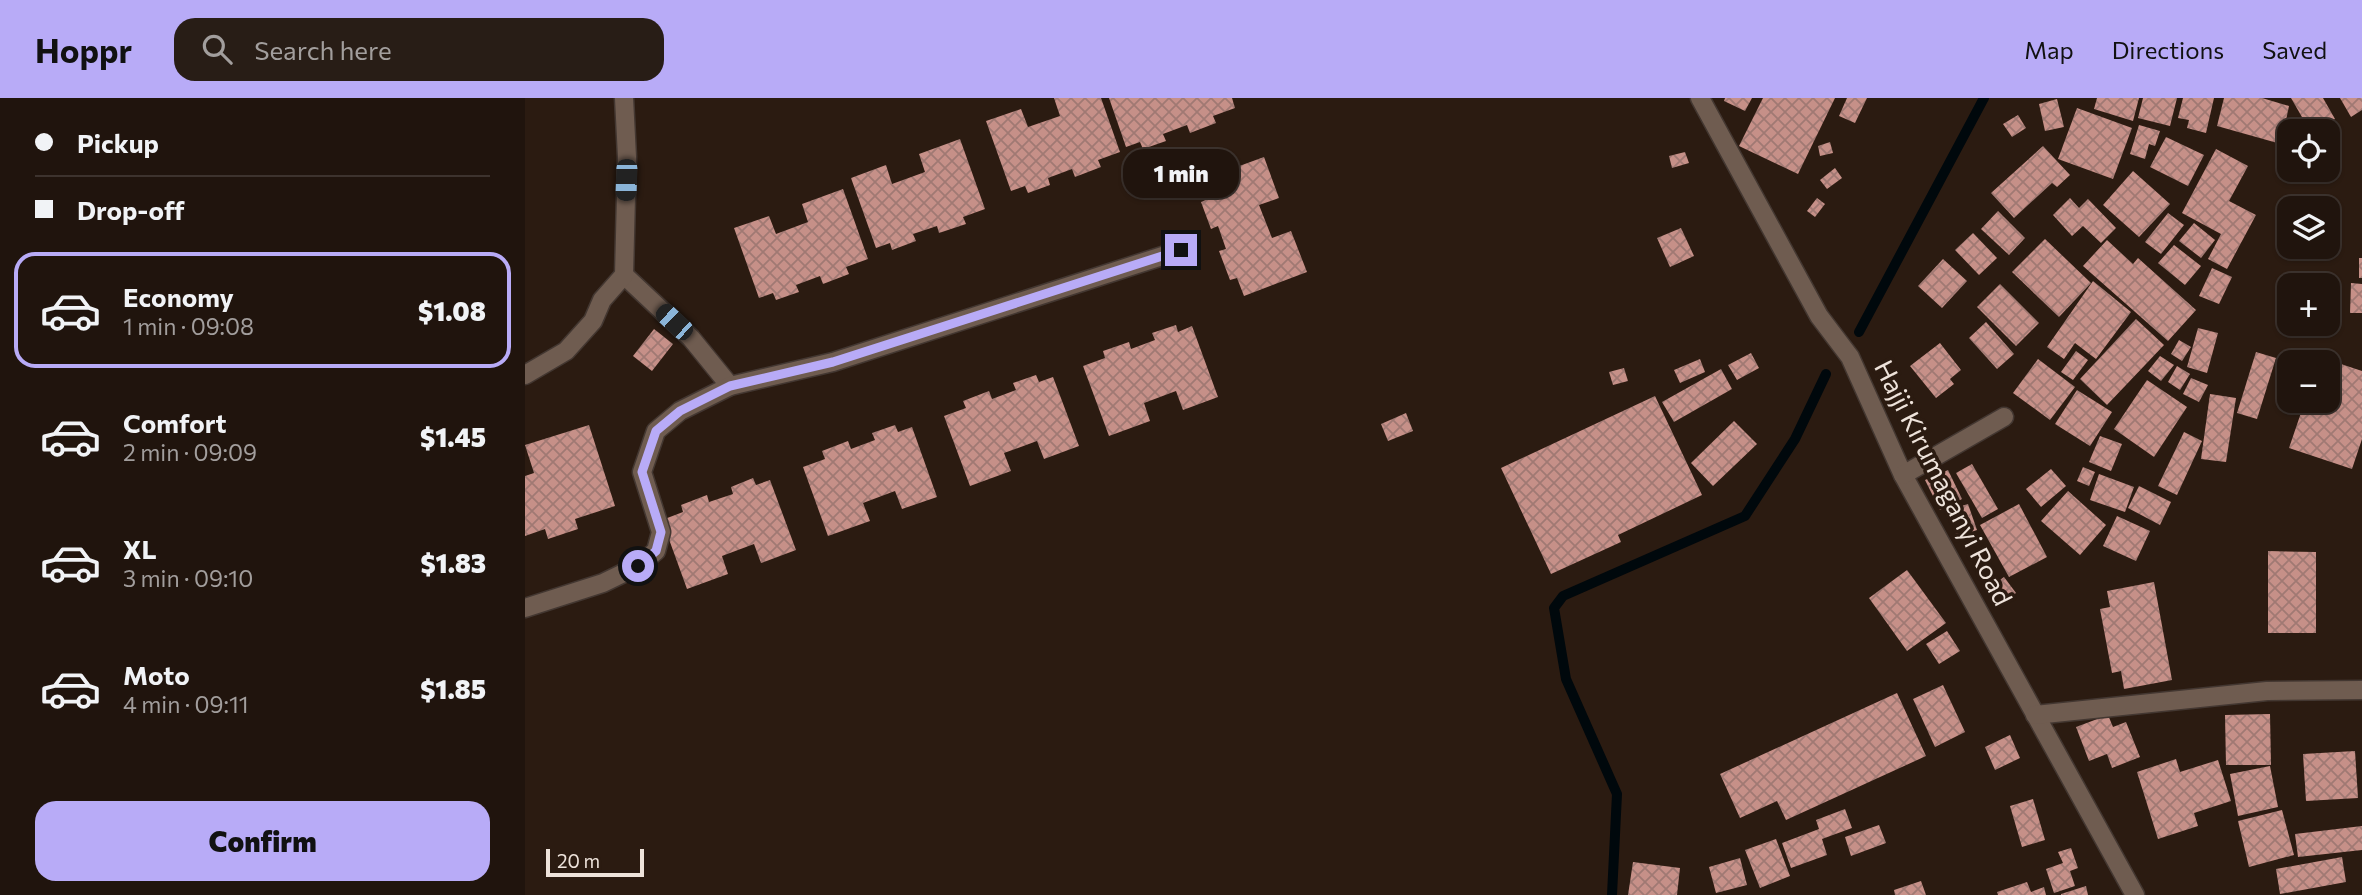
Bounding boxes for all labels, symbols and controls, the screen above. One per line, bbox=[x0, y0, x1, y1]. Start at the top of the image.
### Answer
search box bbox=[174, 18, 664, 81]
text: Hoppr bbox=[35, 29, 132, 70]
icon: search bbox=[198, 30, 236, 68]
text: Search here bbox=[254, 34, 392, 65]
text: Map bbox=[2024, 35, 2074, 64]
text: Directions bbox=[2112, 35, 2224, 64]
text: Saved bbox=[2262, 35, 2327, 64]
map controls bbox=[2277, 119, 2340, 413]
button: locate bbox=[2277, 119, 2340, 182]
text: Pickup bbox=[77, 127, 159, 158]
callout: 1 min bbox=[1123, 149, 1239, 198]
car bbox=[615, 159, 638, 201]
text: 1 min bbox=[1153, 159, 1209, 187]
text: Drop-off bbox=[77, 194, 184, 225]
button: layers bbox=[2277, 196, 2340, 259]
route end bbox=[1165, 234, 1197, 266]
button: + bbox=[2277, 273, 2340, 336]
icon: car bbox=[39, 279, 102, 342]
text: Economy bbox=[123, 281, 234, 312]
text: $1.08 bbox=[418, 295, 486, 326]
car bbox=[652, 300, 697, 344]
text: 1 min · 09:08 bbox=[123, 312, 254, 340]
button: − bbox=[2277, 350, 2340, 413]
street label: Hajji Kirumaganyi Road bbox=[1869, 354, 2020, 610]
icon: car bbox=[39, 405, 102, 468]
text: Comfort bbox=[123, 407, 226, 438]
text: $1.45 bbox=[420, 421, 486, 452]
text: 2 min · 09:09 bbox=[123, 438, 257, 466]
icon: car bbox=[39, 531, 102, 594]
text: XL bbox=[123, 533, 157, 564]
text: $1.83 bbox=[420, 547, 486, 578]
route start bbox=[622, 550, 654, 582]
text: 3 min · 09:10 bbox=[123, 564, 253, 592]
icon: car bbox=[39, 657, 102, 720]
text: Moto bbox=[123, 659, 190, 690]
text: $1.85 bbox=[420, 673, 486, 704]
text: 4 min · 09:11 bbox=[123, 690, 249, 718]
button: Confirm bbox=[35, 801, 490, 881]
scale bar bbox=[546, 846, 644, 878]
text: 20 m bbox=[557, 849, 600, 872]

